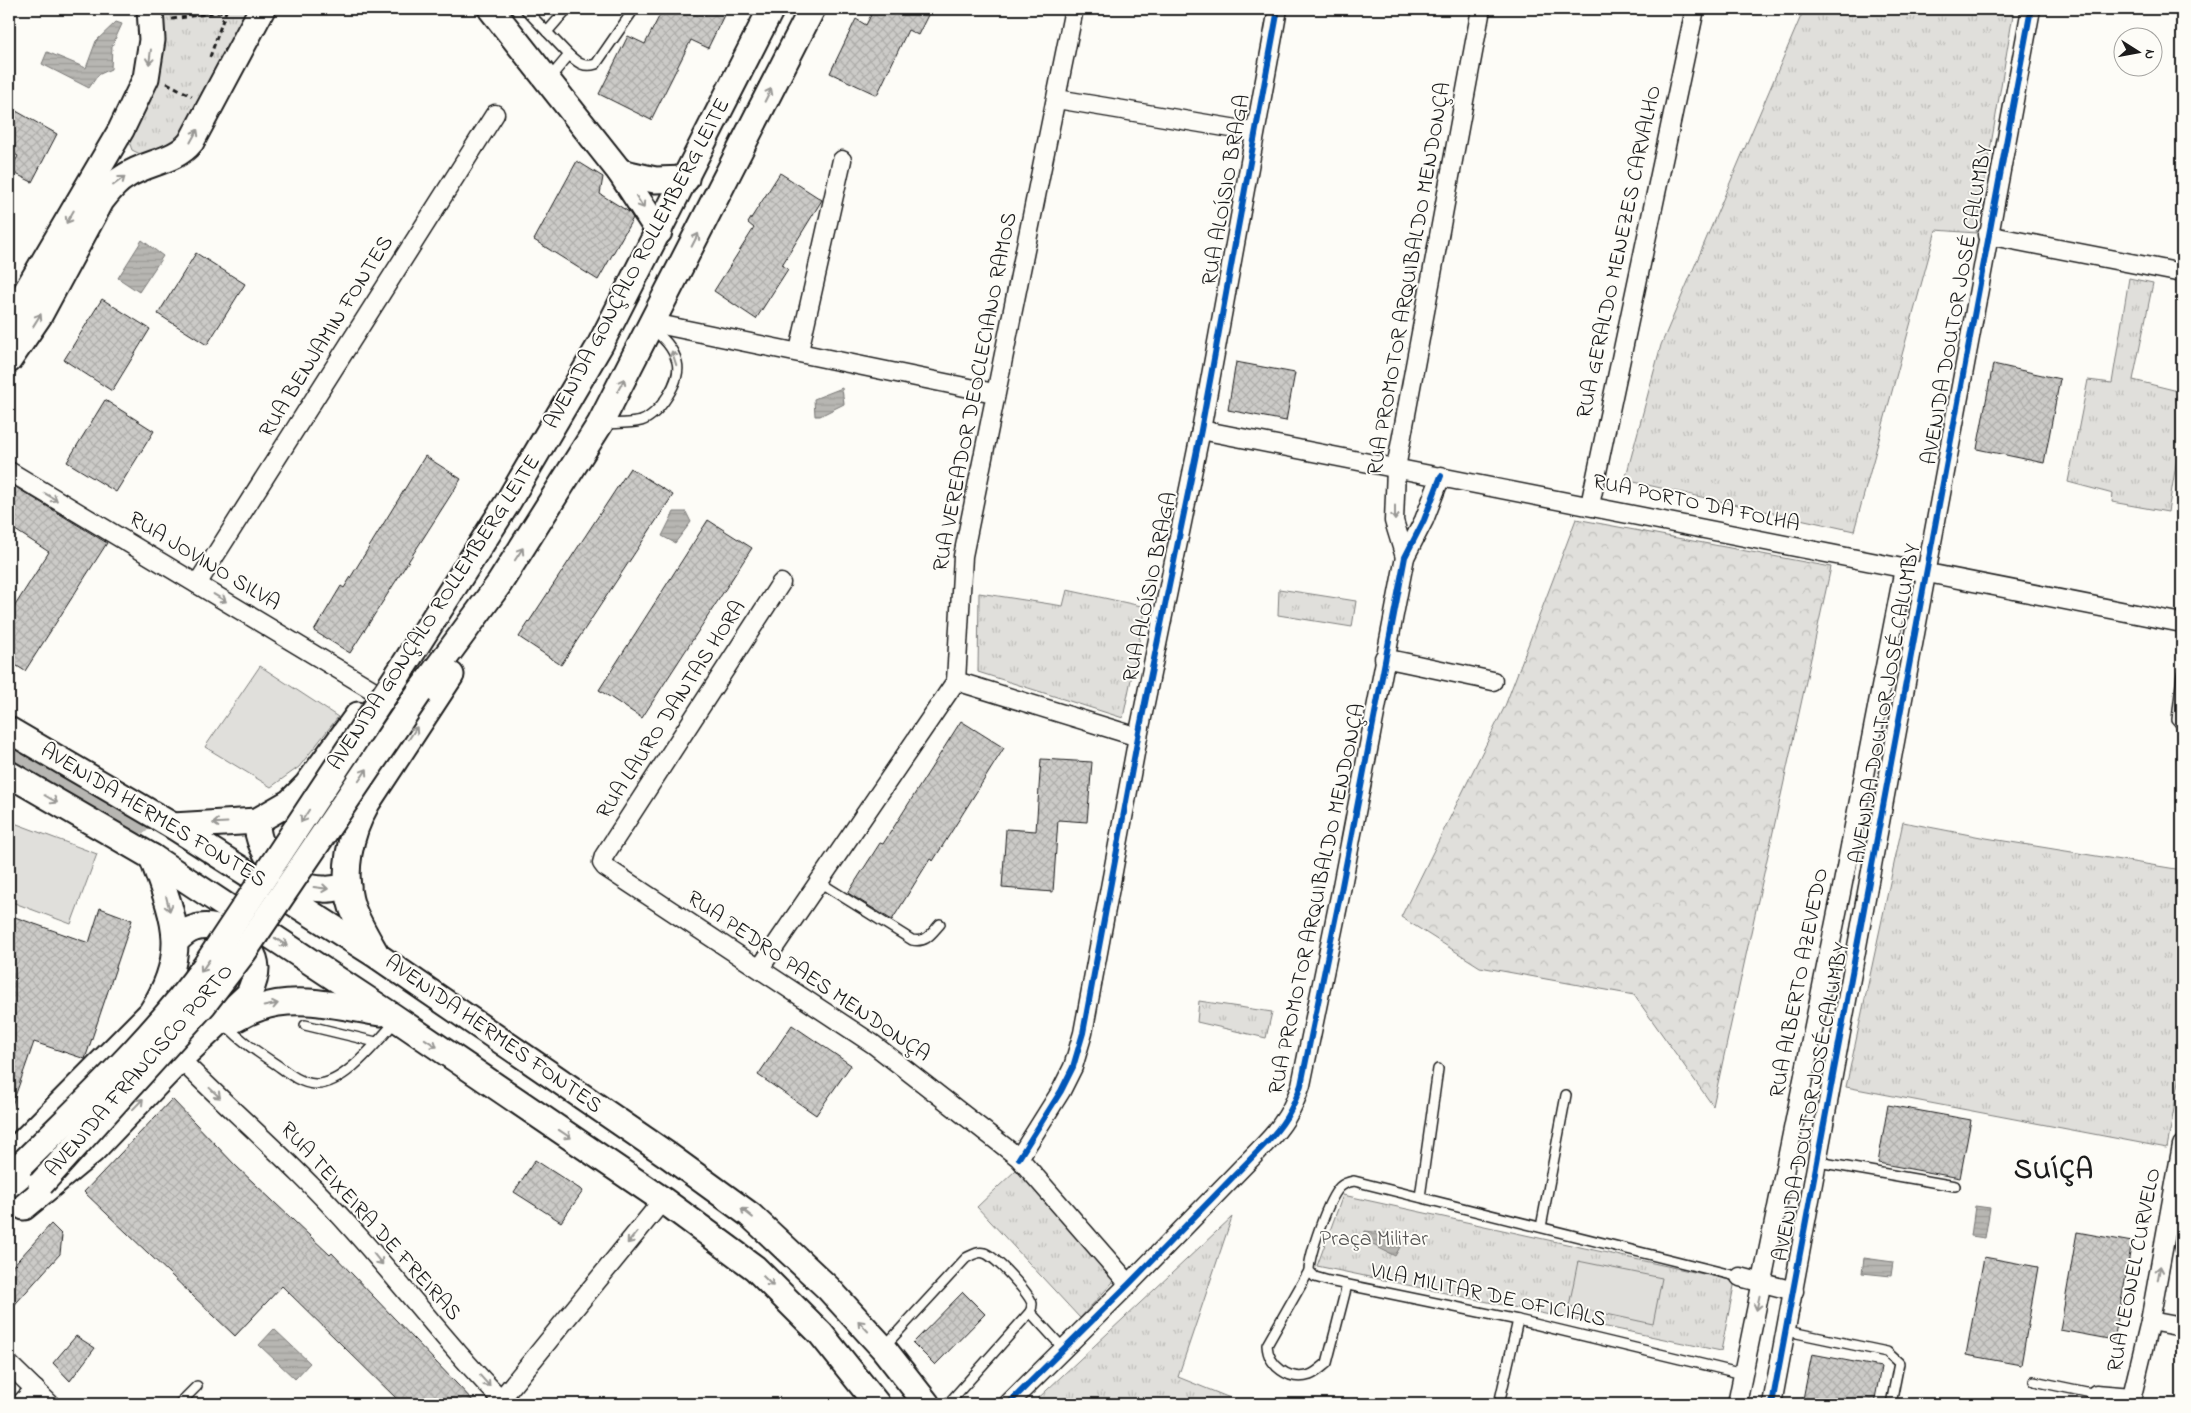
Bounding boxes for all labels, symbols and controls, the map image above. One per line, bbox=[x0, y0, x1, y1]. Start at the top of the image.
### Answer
north arrow bbox=[2114, 28, 2164, 78]
text: N bbox=[2138, 48, 2160, 61]
one-way arrow bbox=[145, 49, 155, 65]
street label: RUA PROMOTOR ARQUIBALDO MENDONÇA bbox=[1360, 80, 1460, 478]
street label: RUA GERALDO MENEZES CARVALHO bbox=[1569, 83, 1671, 421]
one-way arrow bbox=[764, 88, 773, 103]
street label: RUA ALOÍSIO BRAGA bbox=[1194, 92, 1260, 288]
street label: AVENIDA GONÇALO ROLLEMBERG LEITE bbox=[537, 93, 739, 435]
one-way arrow bbox=[189, 128, 199, 143]
street label: AVENIDA DOUTOR JOSÉ CALUMBY bbox=[1914, 142, 2002, 468]
one-way arrow bbox=[112, 175, 125, 186]
one-way arrow bbox=[635, 194, 645, 208]
one-way arrow bbox=[65, 210, 75, 224]
street label: RUA VEREADOR DEOCLECIANO RAMOS bbox=[925, 210, 1027, 574]
street label: RUA BENJAMIN FONTES bbox=[252, 230, 402, 444]
one-way arrow bbox=[691, 233, 700, 248]
one-way arrow bbox=[32, 313, 42, 327]
one-way arrow bbox=[669, 350, 679, 366]
one-way arrow bbox=[617, 378, 626, 393]
street label: AVENIDA GONÇALO ROLLEMBERG LEITE bbox=[321, 449, 549, 777]
street label: RUA PORTO DA FOLHA bbox=[1589, 466, 1803, 542]
street label: RUA ALOÍSIO BRAGA bbox=[1115, 489, 1187, 685]
one-way arrow bbox=[43, 492, 57, 502]
street label: RUA JOVINO SILVA bbox=[122, 504, 286, 620]
one-way arrow bbox=[1390, 504, 1400, 521]
street label: AVENIDA DOUTOR JOSÉ CALUMBY bbox=[1842, 541, 1930, 867]
one-way arrow bbox=[514, 547, 524, 561]
one-way arrow bbox=[212, 594, 226, 604]
street label: RUA LAURO DANTAS HORA bbox=[589, 594, 755, 826]
street label: RUA PROMOTOR ARQUIBALDO MENDONÇA bbox=[1261, 701, 1375, 1097]
one-way arrow bbox=[408, 726, 418, 740]
street label: AVENIDA HERMES FONTES bbox=[34, 736, 272, 896]
one-way arrow bbox=[358, 769, 368, 783]
one-way arrow bbox=[43, 794, 58, 804]
one-way arrow bbox=[299, 809, 310, 823]
one-way arrow bbox=[212, 819, 228, 828]
street label: RUA ALBERTO AZEVEDO bbox=[1762, 865, 1838, 1101]
one-way arrow bbox=[312, 883, 328, 893]
street label: RUA PEDRO PAES MENDONÇA bbox=[680, 883, 936, 1071]
one-way arrow bbox=[164, 895, 173, 911]
one-way arrow bbox=[273, 937, 287, 947]
street label: AVENIDA DOUTOR JOSÉ CALUMBY bbox=[1765, 940, 1859, 1264]
street label: AVENIDA HERMES FONTES bbox=[378, 948, 608, 1122]
street label: AVENIDA FRANCISCO PORTO bbox=[38, 957, 242, 1185]
one-way arrow bbox=[200, 959, 210, 973]
one-way arrow bbox=[263, 1000, 279, 1009]
one-way arrow bbox=[424, 1038, 438, 1048]
one-way arrow bbox=[209, 1087, 221, 1099]
one-way arrow bbox=[132, 1098, 144, 1110]
street label: RUA TEIXEIRA DE FREIRAS bbox=[272, 1115, 468, 1329]
one-way arrow bbox=[558, 1129, 572, 1139]
district label: SUÍÇA bbox=[2014, 1151, 2094, 1192]
street label: RUA LEONEL CURVELO bbox=[2100, 1165, 2170, 1375]
one-way arrow bbox=[740, 1208, 754, 1218]
park label: Praça Militar bbox=[1320, 1224, 1428, 1256]
one-way arrow bbox=[627, 1231, 638, 1244]
one-way arrow bbox=[372, 1252, 383, 1265]
street label: VILA MILITAR DE OFICIALS bbox=[1366, 1255, 1609, 1337]
one-way arrow bbox=[2154, 1266, 2164, 1282]
one-way arrow bbox=[761, 1274, 773, 1286]
one-way arrow bbox=[1753, 1295, 1762, 1311]
one-way arrow bbox=[857, 1320, 869, 1333]
one-way arrow bbox=[479, 1375, 491, 1388]

